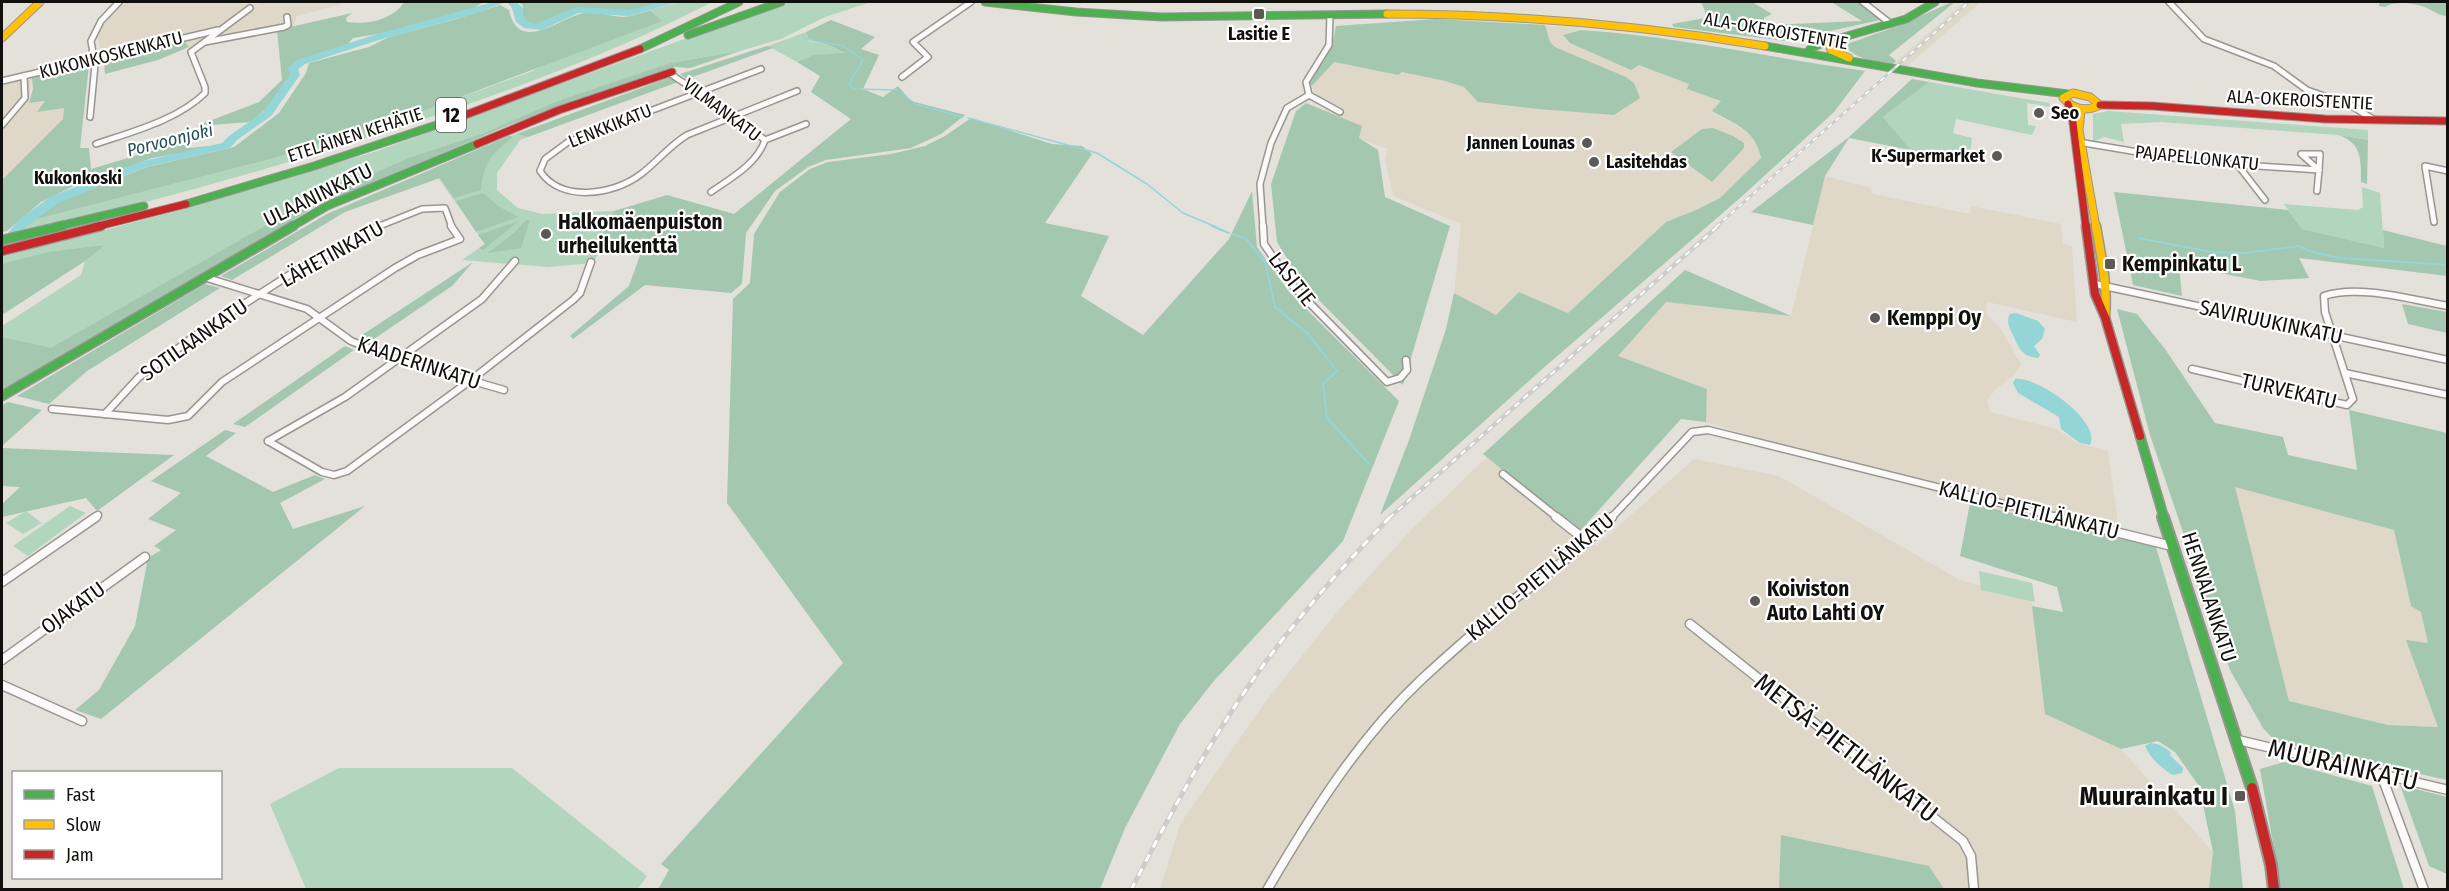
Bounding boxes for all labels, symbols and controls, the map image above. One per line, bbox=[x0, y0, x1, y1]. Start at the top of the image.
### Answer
marker: Lasitie E bbox=[1252, 7, 1266, 21]
street label: ALA-OKEROISTENTIE bbox=[1702, 7, 1850, 55]
place label: Lasitie E bbox=[1228, 23, 1291, 45]
street label: KUKONKOSKENKATU bbox=[37, 27, 185, 83]
street label: VILMANKATU bbox=[679, 74, 765, 146]
street label: ALA-OKEROISTENTIE bbox=[2227, 85, 2373, 115]
road number: 12 bbox=[436, 98, 466, 132]
street label: LENKKIKATU bbox=[565, 99, 655, 153]
place label: Seo bbox=[2051, 102, 2079, 124]
street label: ETELÄINEN KEHÄTIE bbox=[285, 103, 425, 167]
marker: Seo bbox=[2032, 106, 2046, 120]
water label: Porvoonjoki bbox=[125, 119, 216, 161]
place label: Jannen Lounas bbox=[1466, 132, 1575, 154]
marker: Jannen Lounas bbox=[1580, 136, 1594, 150]
street label: PAJAPELLONKATU bbox=[2134, 141, 2260, 175]
place label: K-Supermarket bbox=[1871, 145, 1986, 167]
marker: K-Supermarket bbox=[1990, 149, 2004, 163]
place label: Lasitehdas bbox=[1606, 151, 1687, 173]
marker: Lasitehdas bbox=[1587, 155, 1601, 169]
street label: ULAANINKATU bbox=[259, 157, 377, 233]
district label: Kukonkoski bbox=[34, 167, 122, 189]
place label: Halkomäenpuiston urheilukenttä bbox=[558, 209, 723, 259]
street label: LÄHETINKATU bbox=[276, 215, 388, 293]
marker: Halkomäenpuiston urheilukenttä bbox=[539, 227, 553, 241]
street label: LASITIE bbox=[1263, 247, 1321, 311]
place label: Kempinkatu L bbox=[2122, 251, 2242, 277]
marker: Kempinkatu L bbox=[2103, 257, 2117, 271]
street label: SOTILAANKATU bbox=[135, 293, 253, 387]
street label: SAVIRUUKINKATU bbox=[2197, 294, 2345, 350]
place label: Kemppi Oy bbox=[1887, 305, 1982, 331]
marker: Kemppi Oy bbox=[1868, 311, 1882, 325]
street label: KAADERINKATU bbox=[354, 331, 484, 395]
street label: TURVEKATU bbox=[2239, 367, 2339, 415]
street label: KALLIO-PIETILÄNKATU bbox=[1936, 475, 2122, 545]
street label: KALLIO-PIETILÄNKATU bbox=[1461, 508, 1619, 646]
street label: HENNALANKATU bbox=[2176, 529, 2242, 665]
street label: OJAKATU bbox=[36, 576, 110, 640]
place label: Koiviston Auto Lahti OY bbox=[1766, 576, 1885, 626]
marker: Koiviston Auto Lahti OY bbox=[1748, 594, 1762, 608]
street label: METSÄ-PIETILÄNKATU bbox=[1748, 667, 1944, 829]
street label: MUURAINKATU bbox=[2265, 733, 2421, 797]
legend bbox=[12, 771, 222, 879]
place label: Muurainkatu I bbox=[2079, 781, 2228, 812]
text: Fast bbox=[66, 784, 95, 806]
marker: Muurainkatu I bbox=[2233, 789, 2247, 803]
text: Slow bbox=[66, 814, 101, 836]
text: Jam bbox=[66, 844, 94, 866]

